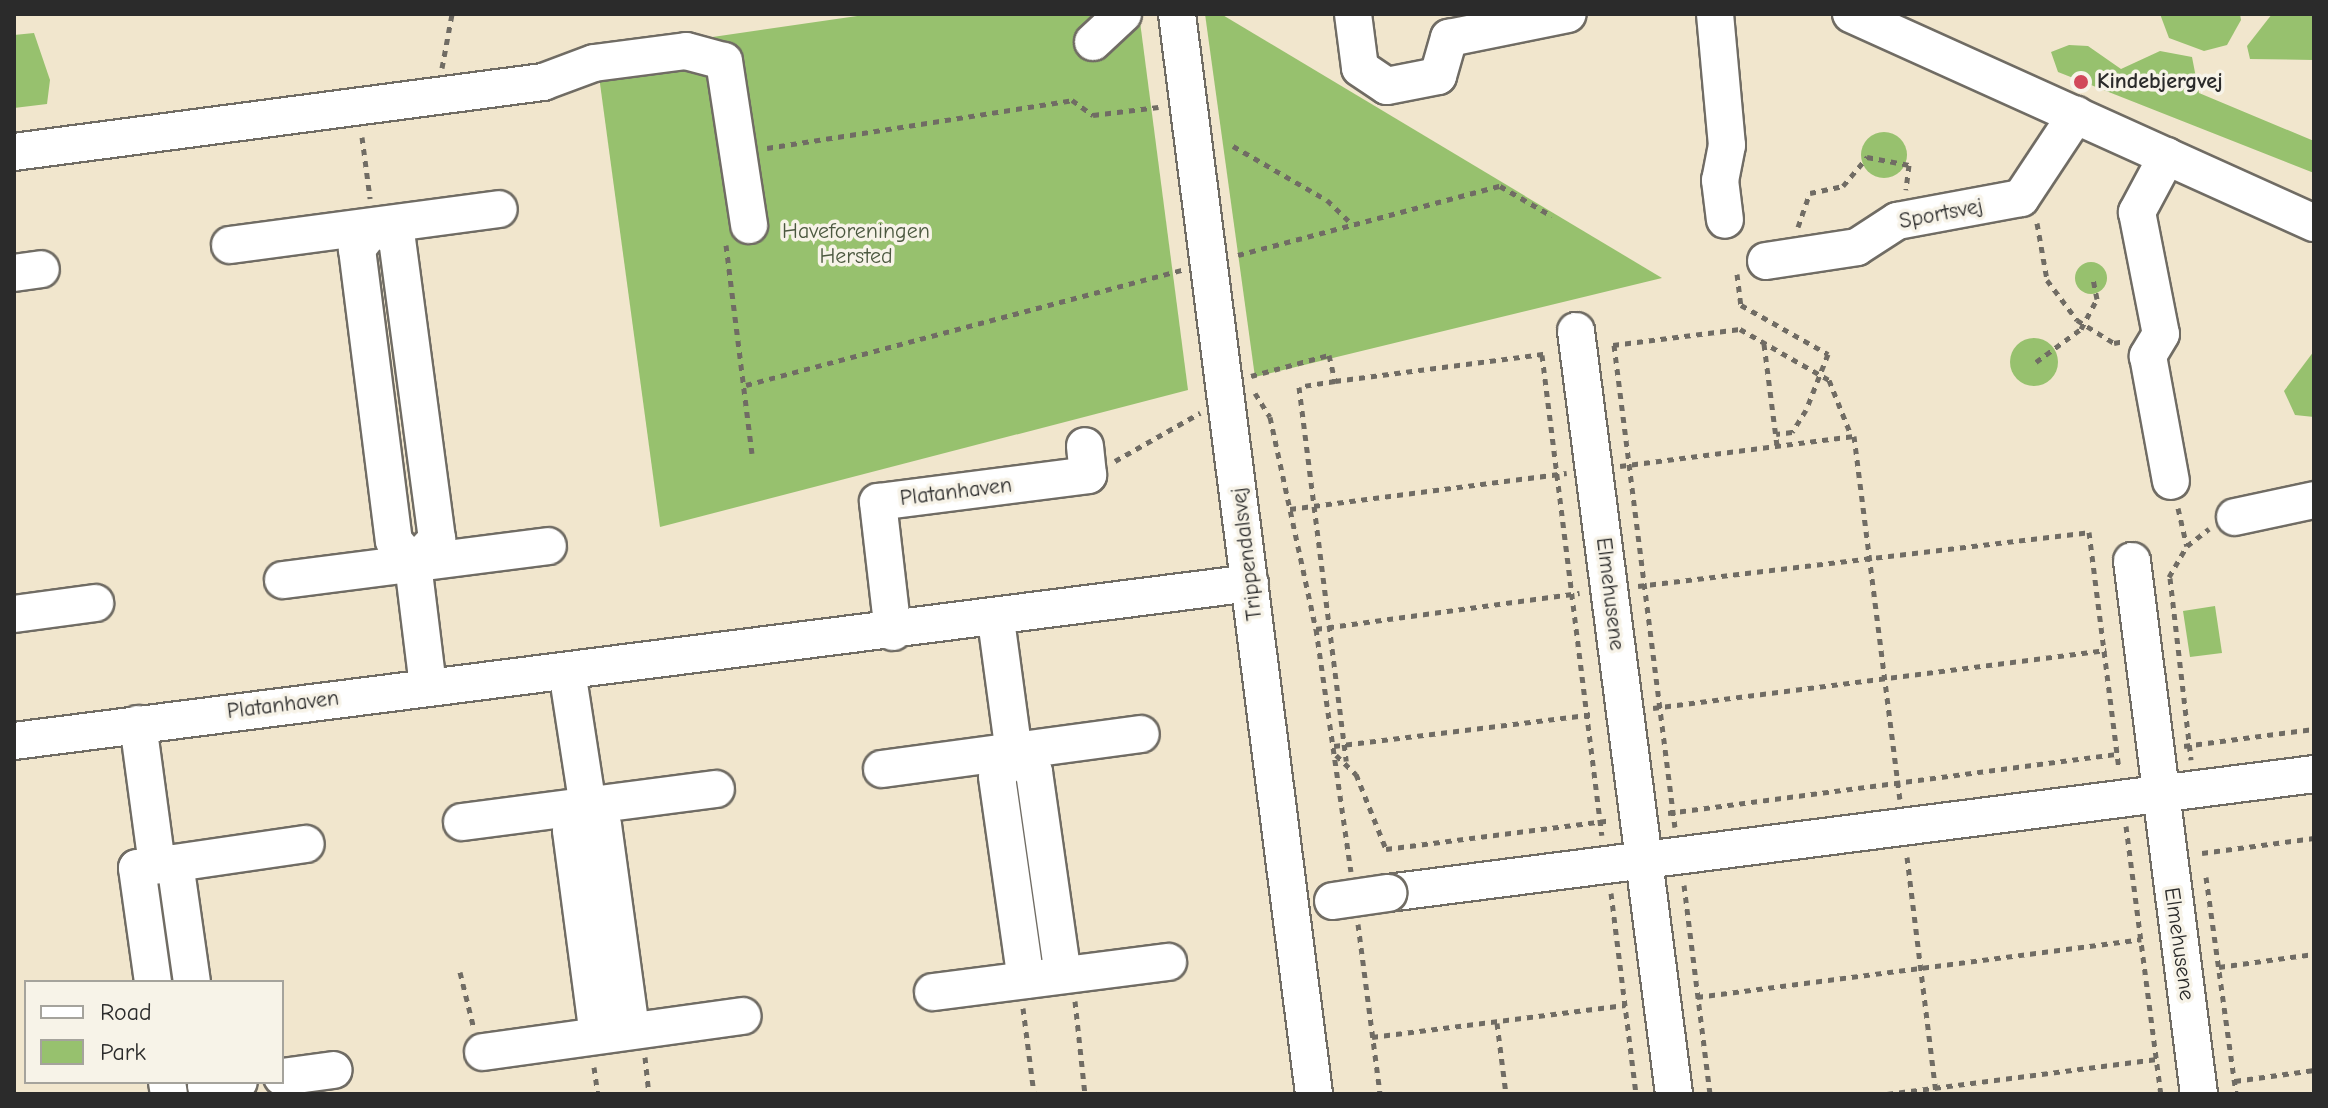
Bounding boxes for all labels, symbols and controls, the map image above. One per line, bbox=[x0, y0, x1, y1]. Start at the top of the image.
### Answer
place label: Kindebjergvej bbox=[2097, 69, 2223, 95]
marker: Kindebjergvej bbox=[2072, 73, 2090, 91]
street label: Sportsvej bbox=[1897, 193, 1985, 235]
park label: Haveforeningen Hersted bbox=[782, 218, 930, 270]
street label: Platanhaven bbox=[898, 472, 1014, 512]
street label: Trippendalsvej bbox=[1226, 486, 1268, 622]
street label: Elmehusene bbox=[1590, 536, 1630, 652]
street label: Platanhaven bbox=[225, 685, 341, 725]
street label: Elmehusene bbox=[2158, 886, 2200, 1002]
legend bbox=[24, 980, 284, 1084]
text: Road bbox=[100, 998, 152, 1026]
text: Park bbox=[100, 1038, 146, 1066]

